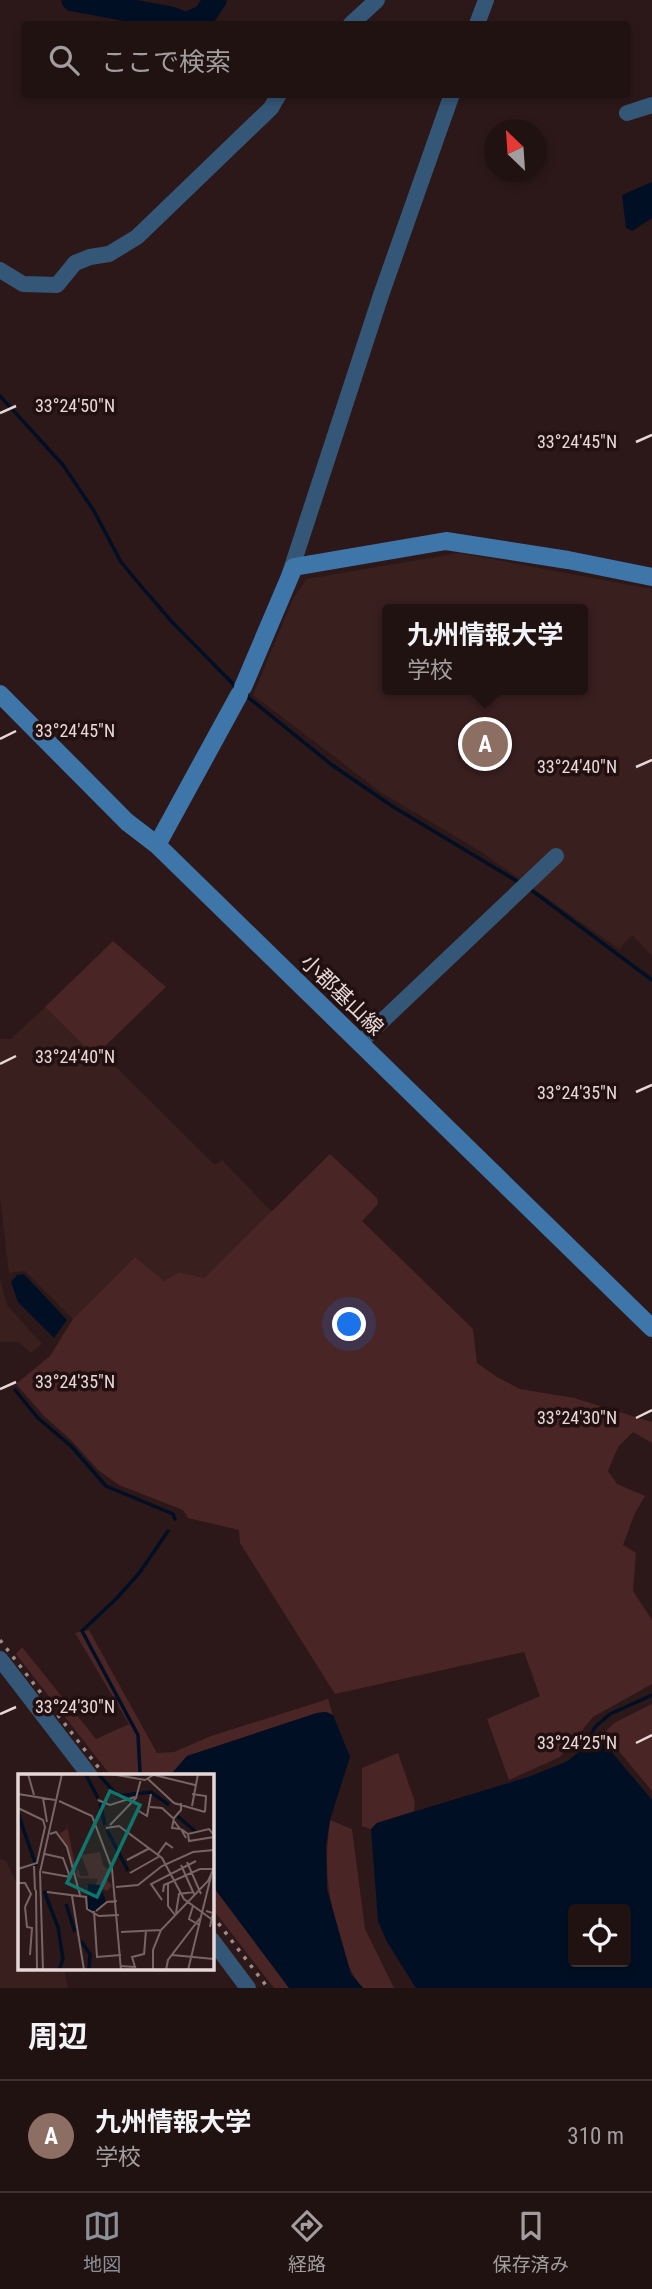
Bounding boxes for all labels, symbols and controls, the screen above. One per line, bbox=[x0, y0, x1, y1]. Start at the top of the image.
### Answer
search box bbox=[21, 21, 631, 98]
icon: search bbox=[45, 41, 83, 79]
text: ここで検索 bbox=[101, 47, 231, 77]
north arrow bbox=[484, 119, 547, 182]
text: 33°24'50"N bbox=[35, 395, 115, 416]
text: 33°24'45"N bbox=[537, 431, 617, 452]
popup bbox=[382, 604, 588, 695]
text: 九州情報大学 bbox=[407, 620, 563, 650]
text: 学校 bbox=[407, 657, 453, 684]
pin: A bbox=[462, 718, 508, 770]
text: 33°24'45"N bbox=[35, 720, 115, 741]
text: 33°24'40"N bbox=[537, 756, 617, 777]
street label: 小郡基山線 bbox=[296, 950, 388, 1040]
text: 33°24'40"N bbox=[35, 1046, 115, 1067]
text: 33°24'35"N bbox=[537, 1082, 617, 1103]
your location bbox=[332, 1307, 366, 1341]
text: 33°24'35"N bbox=[35, 1371, 115, 1392]
text: 33°24'30"N bbox=[537, 1407, 617, 1428]
text: 33°24'30"N bbox=[35, 1696, 115, 1717]
text: 33°24'25"N bbox=[537, 1732, 617, 1753]
inset map bbox=[18, 1774, 214, 1970]
map controls bbox=[568, 1904, 631, 1967]
button: locate bbox=[568, 1904, 631, 1967]
text: 周辺 bbox=[28, 2019, 88, 2054]
text: 九州情報大学 bbox=[95, 2107, 251, 2137]
text: A bbox=[44, 2123, 58, 2150]
text: 310 m bbox=[567, 2123, 624, 2150]
text: 学校 bbox=[95, 2144, 141, 2171]
tab: 地図 bbox=[83, 2207, 121, 2276]
tab: 経路 bbox=[288, 2207, 326, 2276]
tab: 保存済み bbox=[493, 2207, 569, 2276]

